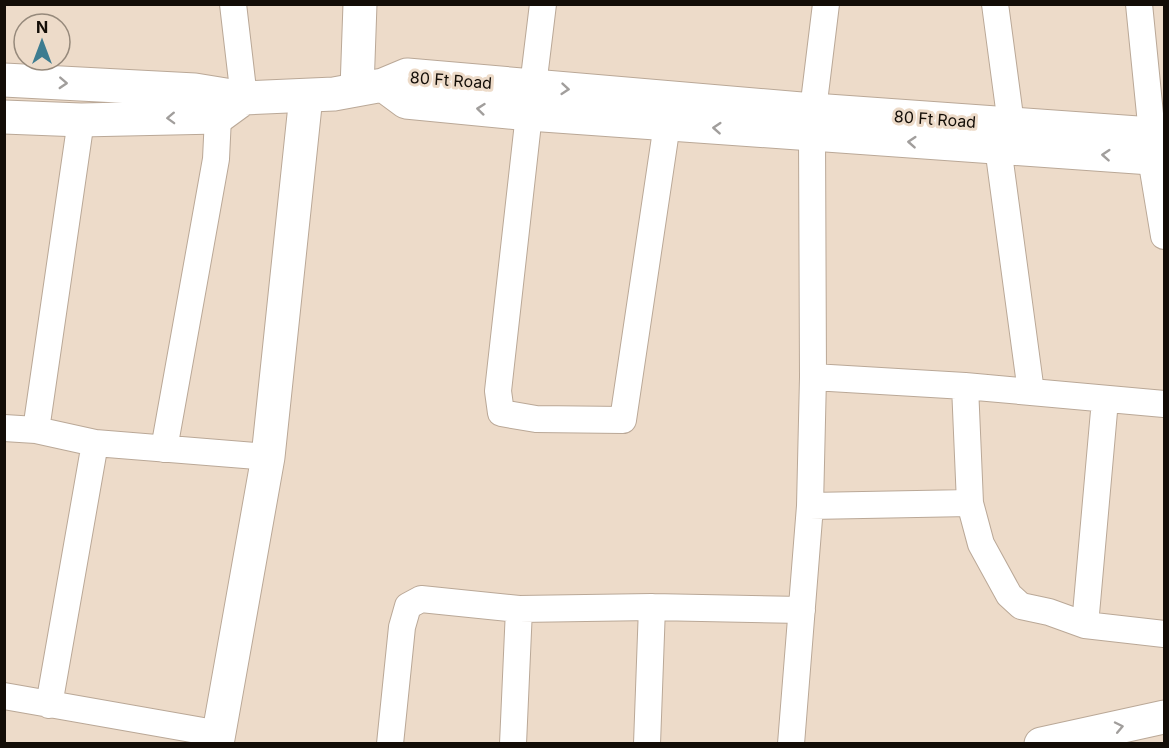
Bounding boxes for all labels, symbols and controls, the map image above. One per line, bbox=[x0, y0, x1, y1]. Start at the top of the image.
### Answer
north arrow bbox=[12, 12, 72, 72]
text: N bbox=[36, 17, 48, 37]
street label: 80 Ft Road bbox=[409, 67, 493, 93]
one-way arrow bbox=[58, 76, 67, 89]
one-way arrow bbox=[560, 82, 569, 95]
one-way arrow bbox=[476, 103, 485, 116]
street label: 80 Ft Road bbox=[893, 106, 977, 132]
one-way arrow bbox=[166, 112, 175, 124]
one-way arrow bbox=[713, 122, 722, 135]
one-way arrow bbox=[907, 135, 916, 148]
one-way arrow bbox=[1102, 149, 1111, 162]
one-way arrow bbox=[1113, 721, 1123, 734]

